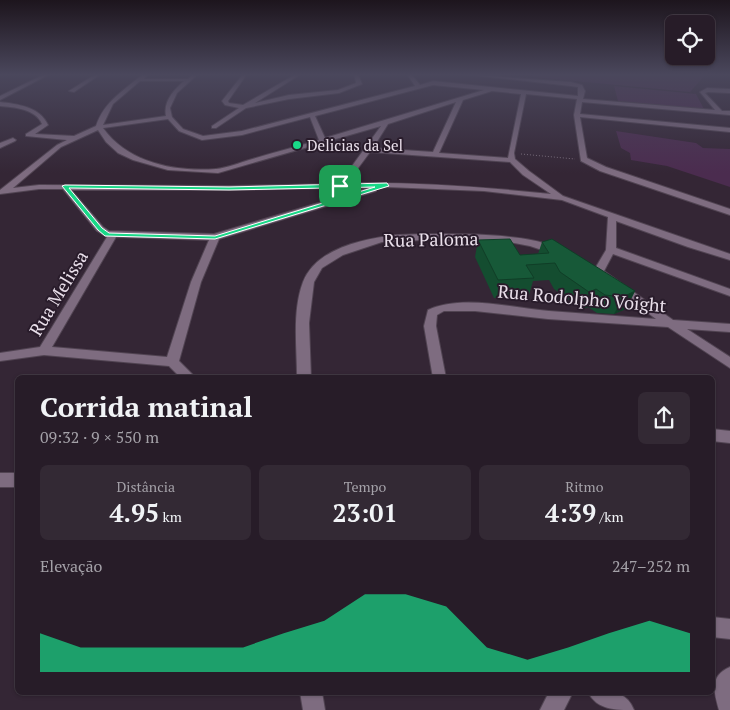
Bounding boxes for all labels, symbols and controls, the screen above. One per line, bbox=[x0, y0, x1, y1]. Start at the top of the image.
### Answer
map controls bbox=[665, 15, 715, 65]
button: locate bbox=[665, 15, 715, 65]
place label: Delicias da Sel bbox=[307, 135, 403, 155]
marker: Delicias da Sel bbox=[291, 139, 303, 151]
pin bbox=[319, 165, 361, 207]
icon: arrive bbox=[326, 172, 354, 200]
street label: Rua Paloma bbox=[383, 226, 479, 252]
street label: Rua Melissa bbox=[23, 246, 93, 340]
street label: Rua Rodolpho Voight bbox=[497, 279, 668, 317]
text: Corrida matinal bbox=[40, 388, 253, 425]
button: share bbox=[638, 392, 690, 444]
text: 09:32 · 9 × 550 m bbox=[40, 426, 159, 448]
text: Distância bbox=[116, 477, 175, 496]
text: Tempo bbox=[344, 477, 386, 496]
text: Ritmo bbox=[565, 477, 603, 496]
text: 4.95 bbox=[109, 496, 159, 529]
text: 23:01 bbox=[332, 496, 398, 529]
text: 4:39 bbox=[545, 496, 596, 529]
text: km bbox=[159, 507, 182, 526]
text: /km bbox=[596, 507, 624, 526]
text: Elevação bbox=[40, 555, 102, 577]
text: 247–252 m bbox=[612, 555, 690, 577]

